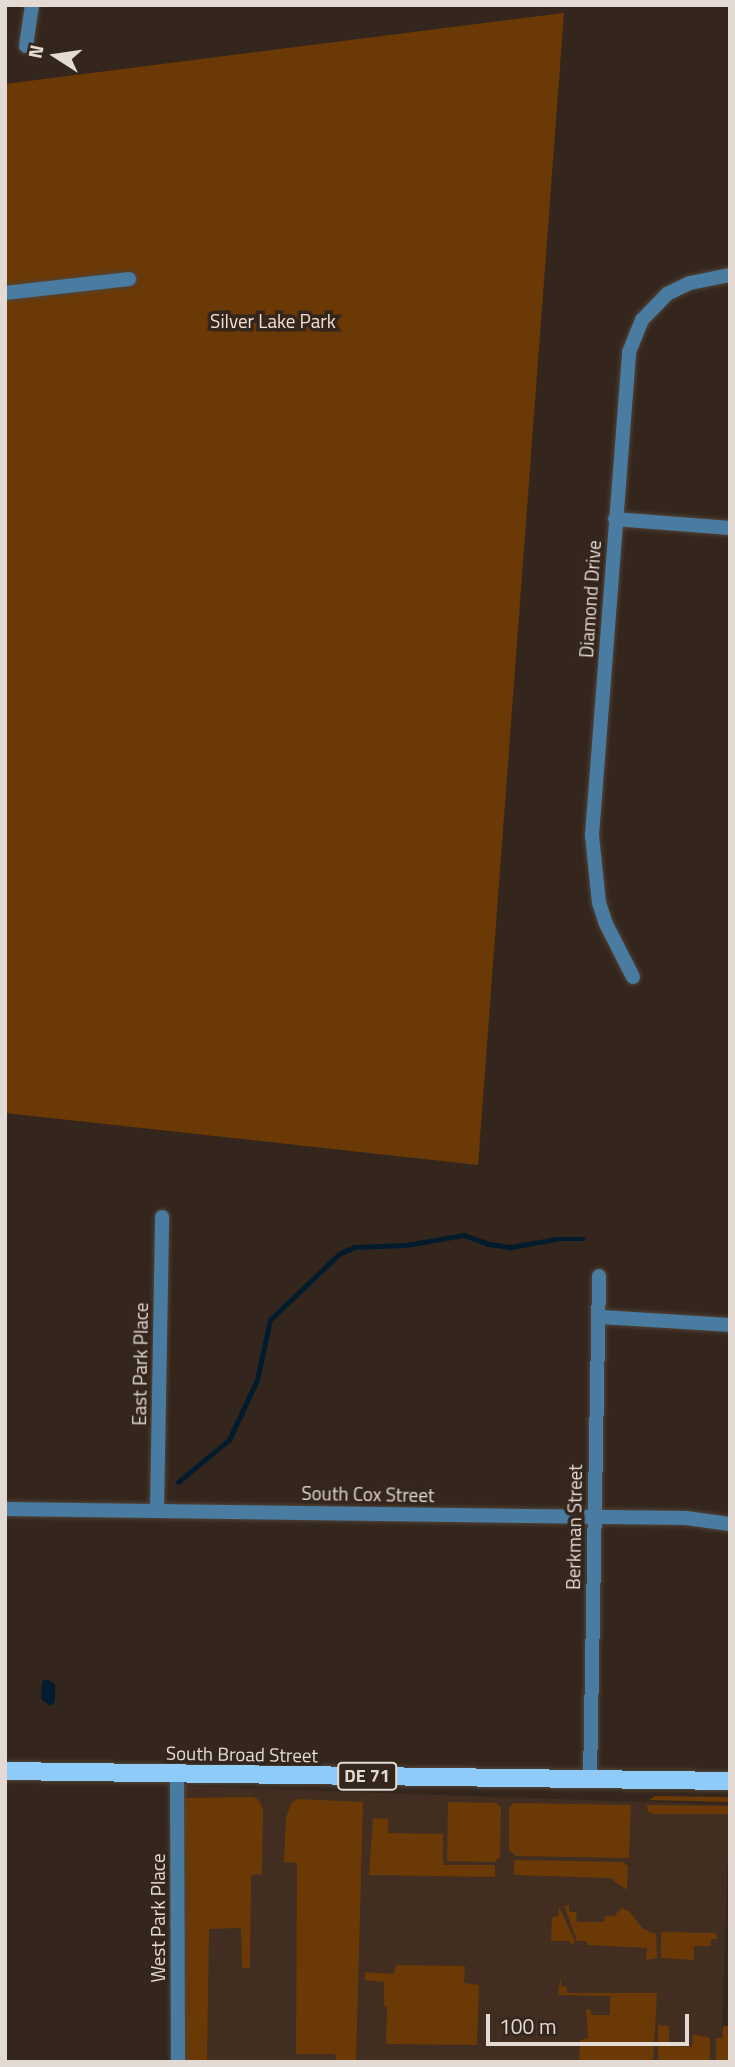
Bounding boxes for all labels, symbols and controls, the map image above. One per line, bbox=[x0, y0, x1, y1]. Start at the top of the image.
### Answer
north arrow bbox=[21, 21, 91, 91]
text: N bbox=[19, 42, 51, 61]
park label: Silver Lake Park bbox=[210, 310, 336, 332]
street label: Diamond Drive bbox=[575, 539, 605, 659]
street label: East Park Place bbox=[128, 1302, 152, 1426]
street label: Berkman Street bbox=[562, 1464, 586, 1590]
street label: South Cox Street bbox=[301, 1481, 435, 1507]
street label: South Broad Street bbox=[166, 1741, 318, 1767]
road number: DE 71 bbox=[336, 1762, 398, 1791]
street label: West Park Place bbox=[147, 1853, 169, 1983]
scale bar bbox=[490, 2000, 693, 2044]
text: 100 m bbox=[499, 2010, 556, 2042]

